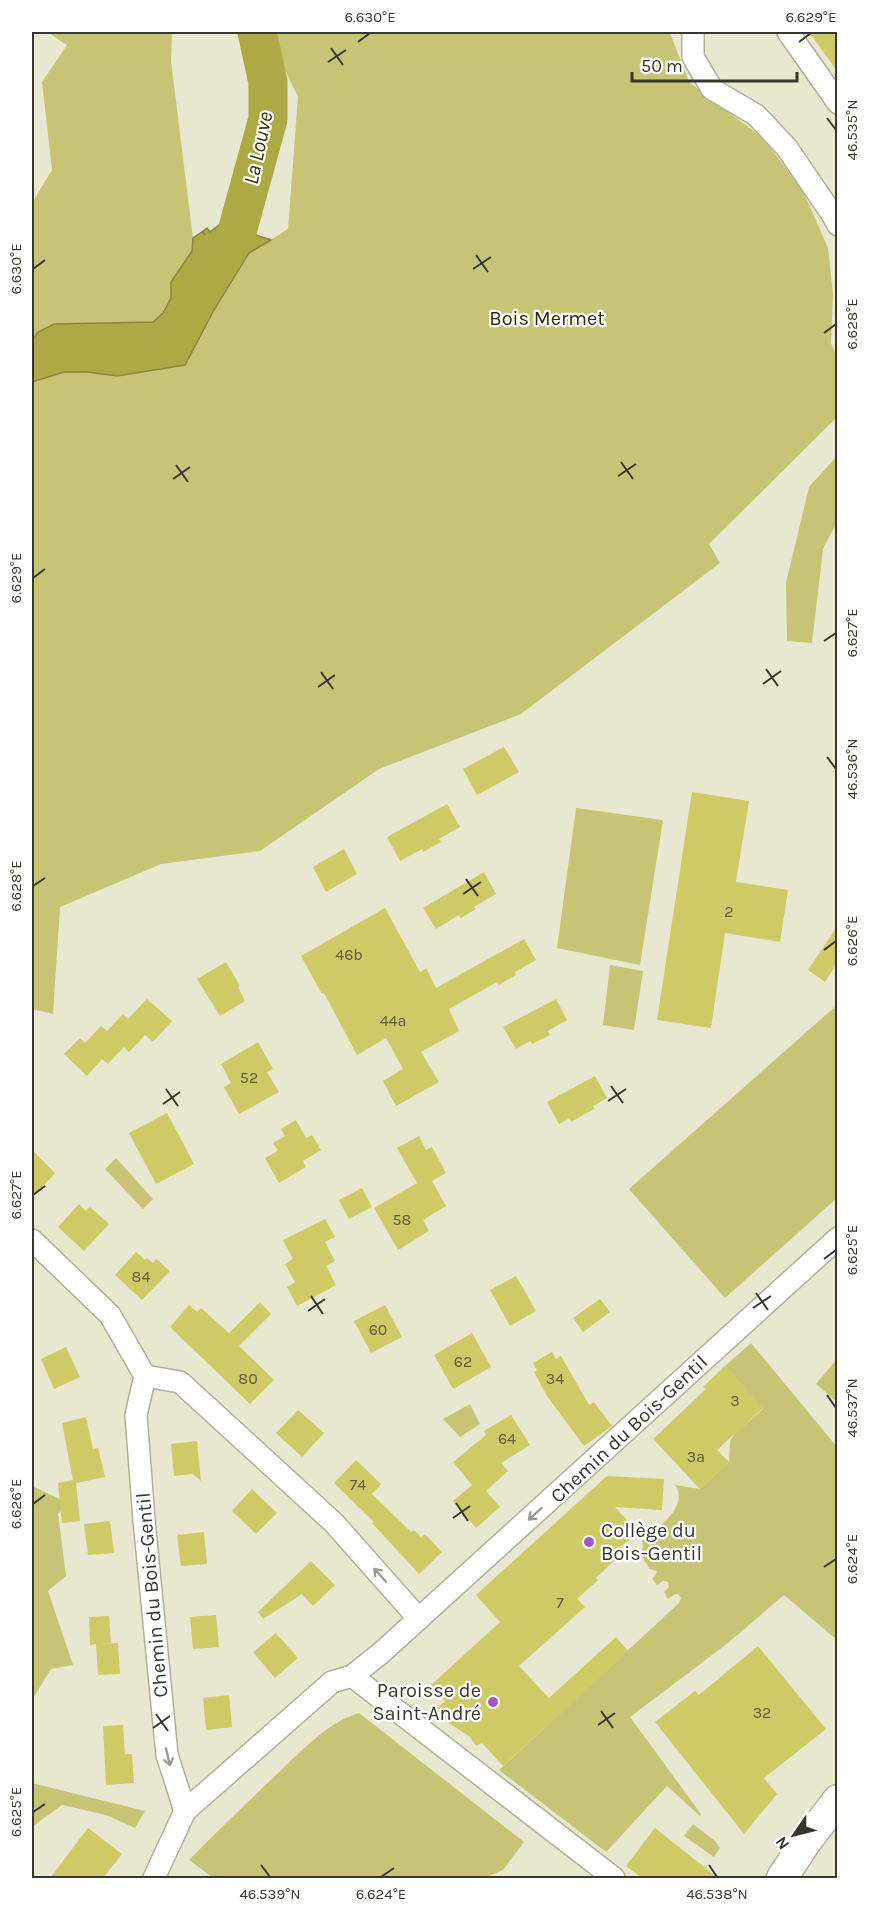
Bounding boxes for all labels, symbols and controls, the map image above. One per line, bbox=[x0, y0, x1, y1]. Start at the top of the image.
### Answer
text: 6.630°E bbox=[344, 8, 396, 26]
text: 6.629°E bbox=[786, 8, 836, 26]
scale bar bbox=[632, 45, 797, 83]
text: 50 m bbox=[641, 55, 683, 77]
text: 46.535°N bbox=[843, 100, 861, 160]
water label: La Louve bbox=[239, 109, 277, 187]
text: 6.630°E bbox=[7, 243, 25, 295]
text: 6.628°E bbox=[843, 298, 861, 350]
park label: Bois Mermet bbox=[489, 307, 605, 330]
text: 6.629°E bbox=[7, 553, 25, 603]
text: 6.627°E bbox=[843, 608, 861, 658]
text: 46.536°N bbox=[843, 739, 861, 799]
text: 6.628°E bbox=[7, 860, 25, 912]
house number: 2 bbox=[724, 902, 734, 921]
text: 6.626°E bbox=[843, 916, 861, 966]
house number: 46b bbox=[335, 945, 363, 964]
house number: 44a bbox=[380, 1011, 406, 1030]
house number: 52 bbox=[240, 1068, 258, 1087]
text: 6.627°E bbox=[7, 1170, 25, 1220]
house number: 58 bbox=[393, 1210, 411, 1229]
text: 6.625°E bbox=[843, 1225, 861, 1275]
house number: 84 bbox=[132, 1267, 150, 1286]
house number: 60 bbox=[369, 1320, 387, 1339]
street label: Chemin du Bois-Gentil bbox=[546, 1350, 712, 1508]
house number: 62 bbox=[454, 1352, 472, 1371]
house number: 80 bbox=[238, 1369, 258, 1388]
house number: 34 bbox=[546, 1369, 564, 1388]
text: 46.537°N bbox=[843, 1378, 861, 1438]
house number: 3 bbox=[730, 1391, 740, 1410]
house number: 64 bbox=[498, 1429, 516, 1448]
house number: 3a bbox=[687, 1447, 705, 1466]
house number: 74 bbox=[350, 1475, 366, 1494]
text: 6.626°E bbox=[7, 1479, 25, 1529]
street label: Chemin du Bois-Gentil bbox=[132, 1491, 172, 1699]
one-way arrow bbox=[528, 1507, 543, 1521]
place label: Collège du Bois-Gentil bbox=[601, 1519, 702, 1565]
text: 6.624°E bbox=[843, 1534, 861, 1584]
marker: Collège du Bois-Gentil bbox=[582, 1535, 596, 1549]
one-way arrow bbox=[373, 1568, 387, 1583]
house number: 7 bbox=[556, 1593, 564, 1612]
place label: Paroisse de Saint-André bbox=[372, 1679, 481, 1725]
marker: Paroisse de Saint-André bbox=[486, 1695, 500, 1709]
house number: 32 bbox=[753, 1703, 771, 1722]
one-way arrow bbox=[163, 1748, 175, 1767]
text: 6.625°E bbox=[7, 1787, 25, 1837]
north arrow bbox=[764, 1805, 824, 1865]
text: N bbox=[771, 1833, 793, 1853]
text: 46.539°N bbox=[239, 1885, 301, 1903]
text: 6.624°E bbox=[356, 1885, 406, 1903]
text: 46.538°N bbox=[686, 1885, 748, 1903]

